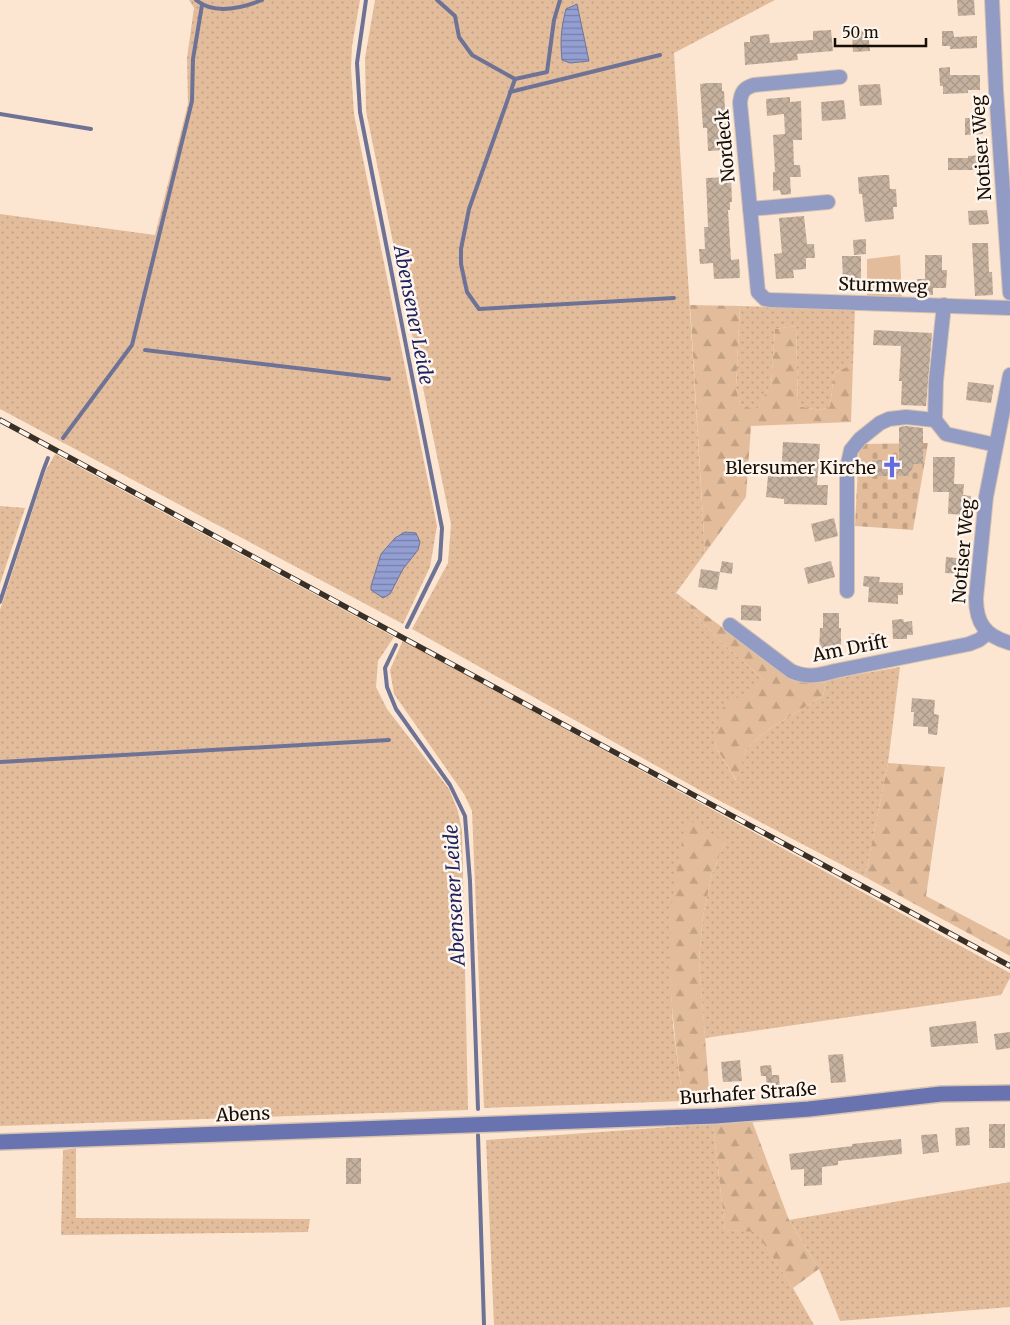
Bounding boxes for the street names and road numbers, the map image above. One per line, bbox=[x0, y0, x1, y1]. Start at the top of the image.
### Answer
street label: Notiser Weg bbox=[966, 95, 996, 201]
street label: Nordeck bbox=[710, 108, 740, 183]
street label: Sturmweg bbox=[838, 272, 928, 298]
street label: Notiser Weg bbox=[947, 497, 979, 604]
street label: Am Drift bbox=[809, 629, 890, 667]
street label: Burhafer Straße bbox=[679, 1077, 817, 1109]
street label: Abens bbox=[215, 1102, 271, 1126]

